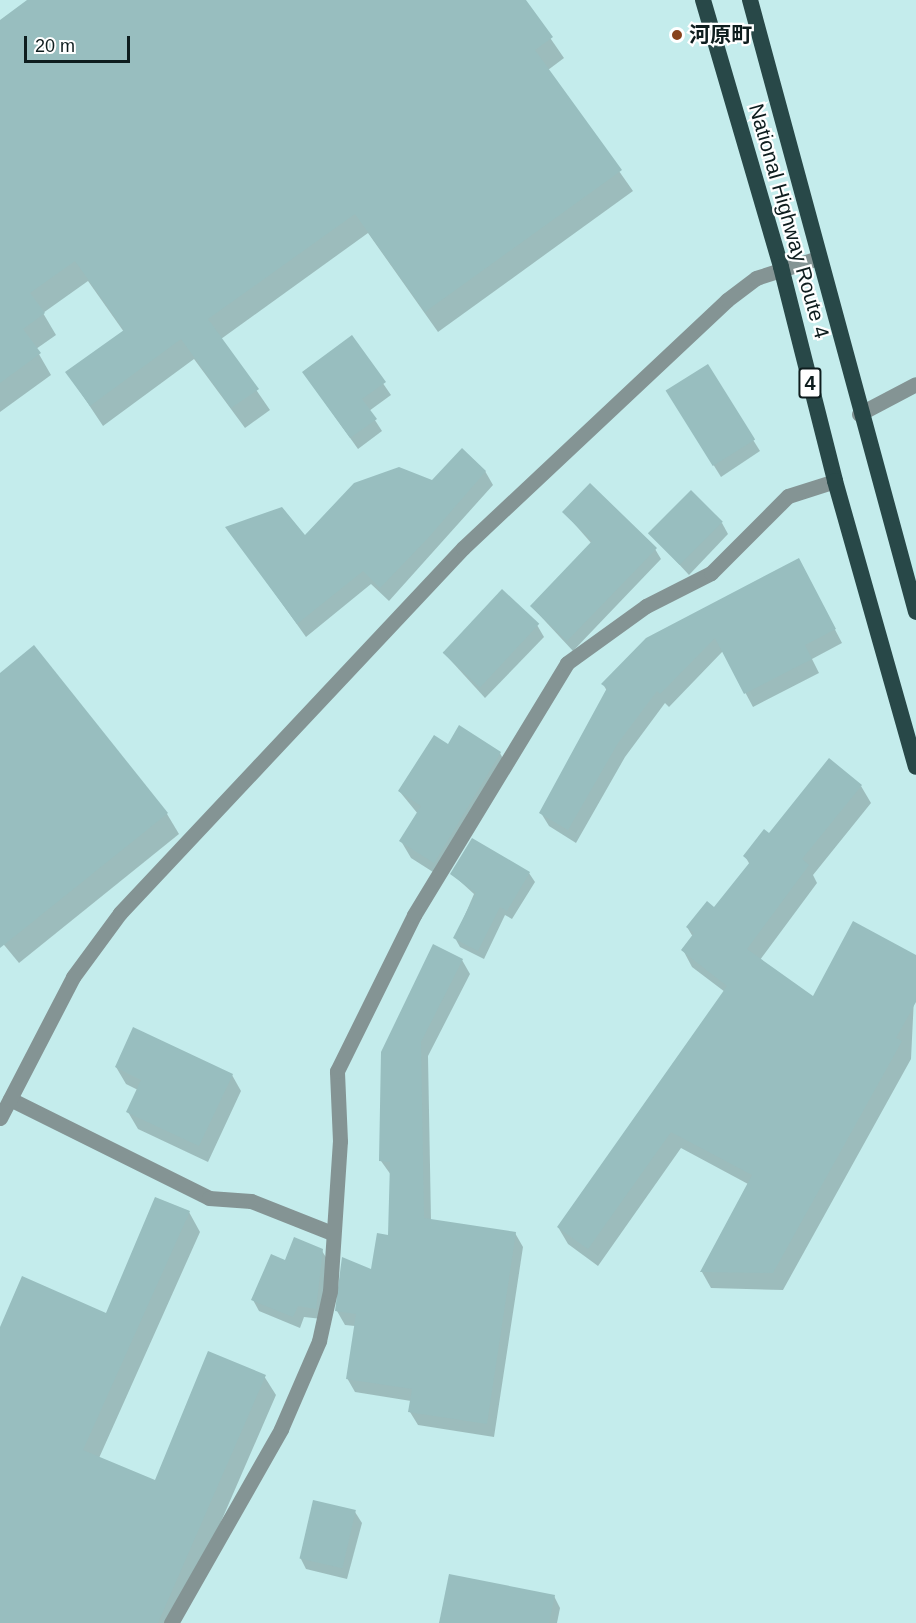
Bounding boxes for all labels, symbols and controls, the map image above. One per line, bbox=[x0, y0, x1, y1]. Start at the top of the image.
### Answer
place label: 河原町 bbox=[689, 22, 752, 48]
scale bar bbox=[27, 24, 134, 62]
marker: 河原町 bbox=[670, 28, 684, 42]
text: 20 m bbox=[35, 36, 75, 56]
street label: National Highway Route 4 bbox=[743, 101, 835, 341]
road number: 4 bbox=[798, 366, 822, 400]

